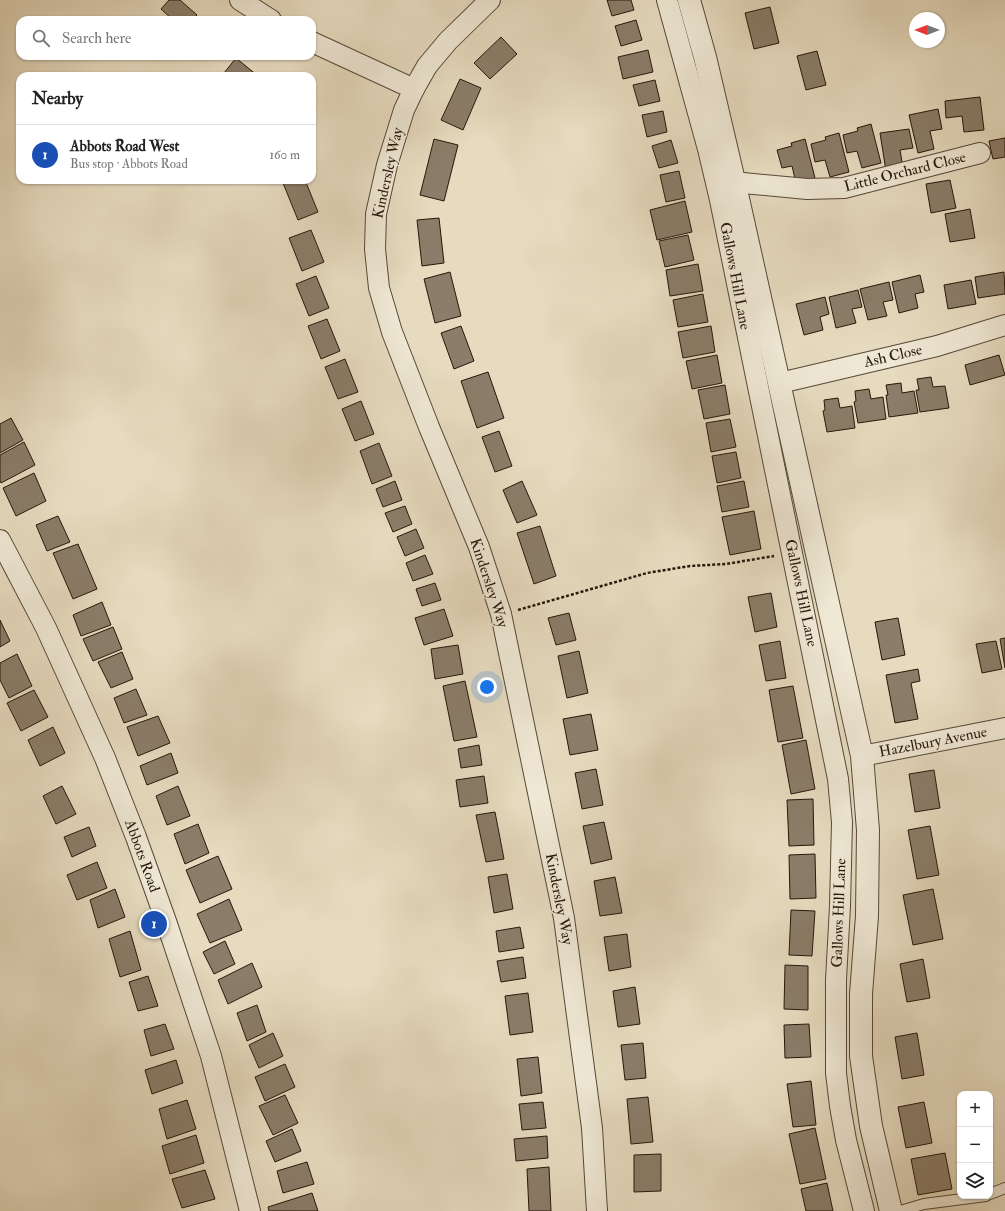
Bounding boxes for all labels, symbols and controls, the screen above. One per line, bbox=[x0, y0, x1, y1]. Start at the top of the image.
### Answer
north arrow bbox=[909, 12, 945, 48]
search box bbox=[16, 16, 316, 60]
icon: search bbox=[30, 27, 52, 49]
text: Search here bbox=[62, 29, 131, 48]
text: Nearby bbox=[32, 88, 83, 109]
street label: Kindersley Way bbox=[368, 125, 408, 220]
text: Abbots Road West bbox=[70, 137, 179, 156]
text: 1 bbox=[43, 147, 47, 163]
text: 160 m bbox=[269, 147, 300, 163]
street label: Little Orchard Close bbox=[842, 148, 968, 196]
text: Bus stop · Abbots Road bbox=[70, 156, 188, 172]
street label: Gallows Hill Lane bbox=[715, 221, 755, 331]
street label: Ash Close bbox=[861, 340, 924, 372]
street label: Kindersley Way bbox=[466, 536, 513, 630]
street label: Gallows Hill Lane bbox=[780, 538, 822, 648]
your location bbox=[477, 677, 497, 697]
street label: Hazelbury Avenue bbox=[877, 722, 989, 762]
street label: Abbots Road bbox=[120, 816, 164, 896]
street label: Kindersley Way bbox=[541, 852, 577, 947]
street label: Gallows Hill Lane bbox=[828, 858, 850, 968]
pin: 1 bbox=[141, 909, 167, 939]
map controls bbox=[957, 1091, 993, 1199]
button: + bbox=[957, 1091, 993, 1127]
button: − bbox=[957, 1127, 993, 1163]
button: layers bbox=[957, 1163, 993, 1199]

